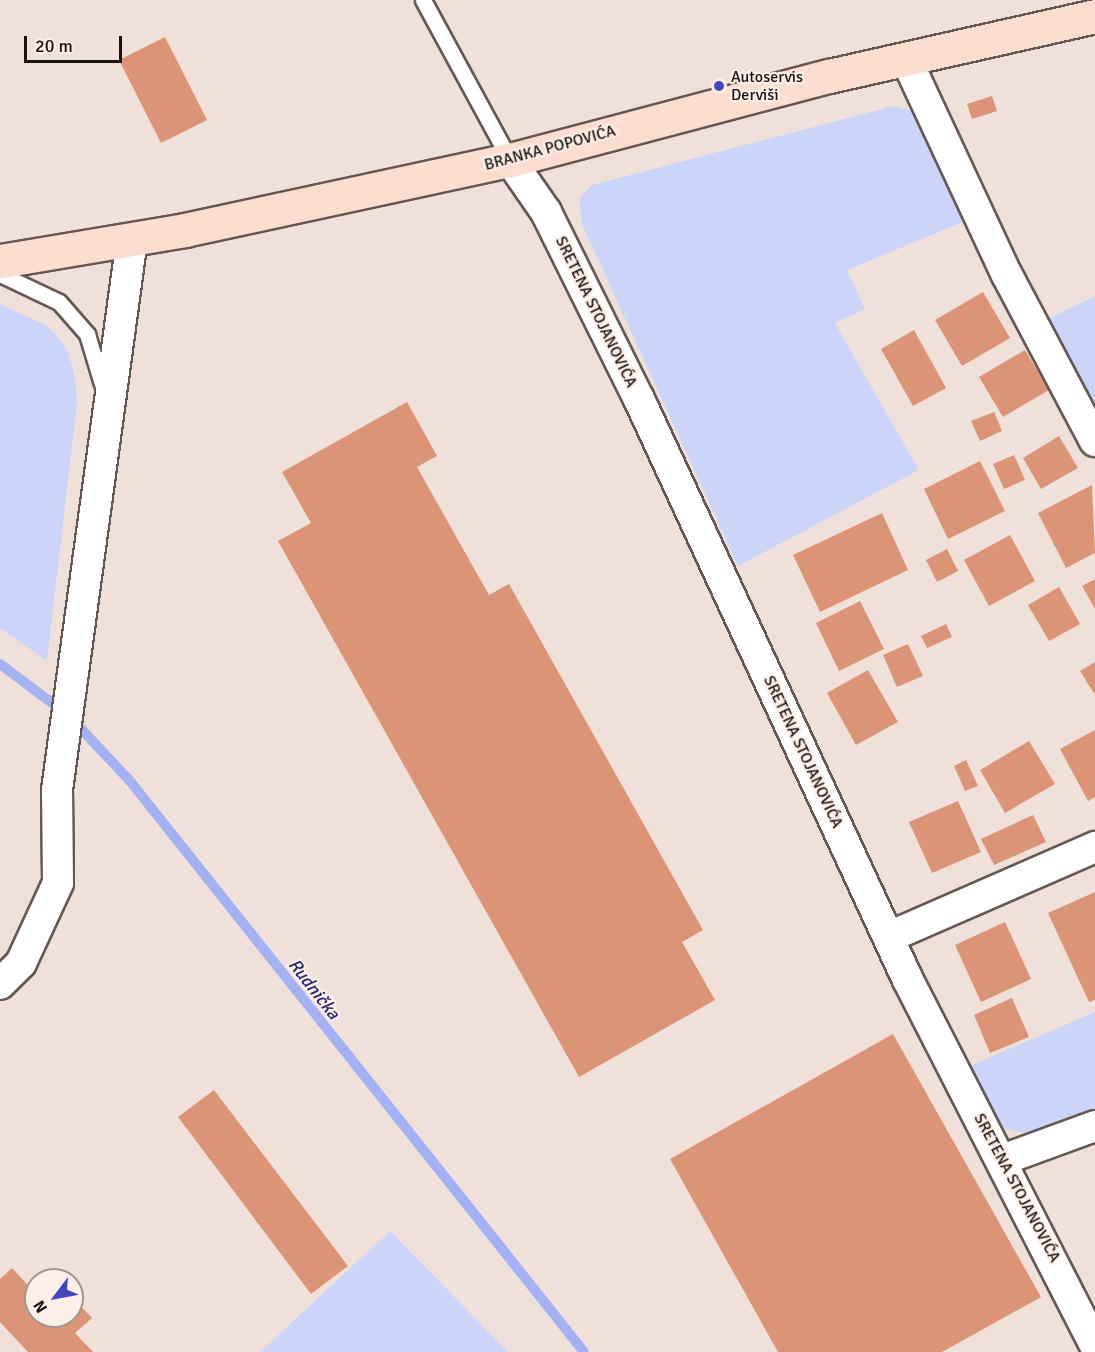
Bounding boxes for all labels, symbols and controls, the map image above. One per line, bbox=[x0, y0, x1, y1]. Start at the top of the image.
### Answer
scale bar bbox=[27, 24, 124, 62]
text: 20 m bbox=[35, 35, 73, 57]
place label: Autoservis Derviši bbox=[731, 67, 803, 105]
marker: Autoservis Derviši bbox=[712, 79, 726, 93]
street label: BRANKA POPOVIĆA bbox=[482, 121, 618, 175]
street label: SRETENA STOJANOVIĆA bbox=[551, 233, 641, 391]
street label: SRETENA STOJANOVIĆA bbox=[759, 673, 847, 831]
water label: Rudnička bbox=[284, 954, 344, 1024]
street label: SRETENA STOJANOVIĆA bbox=[970, 1110, 1064, 1266]
north arrow bbox=[24, 1268, 84, 1328]
text: N bbox=[29, 1296, 52, 1317]

